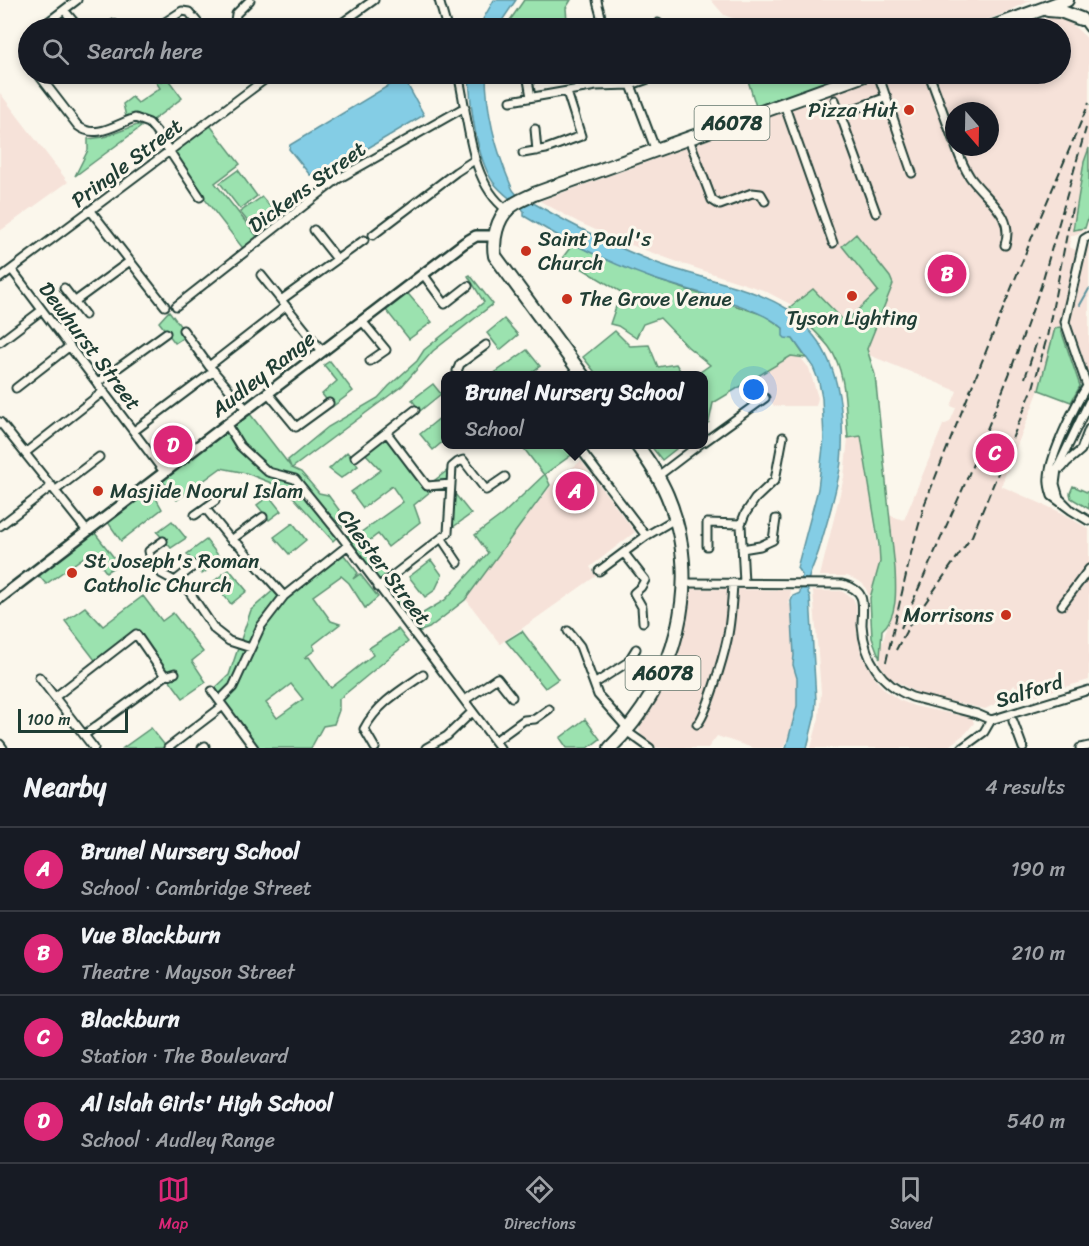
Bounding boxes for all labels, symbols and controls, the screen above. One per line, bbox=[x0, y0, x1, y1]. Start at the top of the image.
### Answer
search box bbox=[18, 18, 1071, 84]
text: Search here bbox=[87, 32, 203, 71]
icon: search bbox=[39, 35, 72, 68]
place label: Pizza Hut bbox=[808, 91, 899, 129]
north arrow bbox=[945, 102, 999, 156]
marker: Pizza Hut bbox=[902, 103, 916, 117]
road number: A6078 bbox=[694, 106, 770, 140]
street label: Pringle Street bbox=[63, 108, 191, 218]
street label: Dickens Street bbox=[240, 131, 374, 243]
place label: Saint Paul's Church bbox=[538, 220, 651, 282]
marker: Saint Paul's Church bbox=[519, 244, 533, 258]
pin: B bbox=[928, 252, 966, 296]
street label: Dewhurst Street bbox=[28, 273, 152, 419]
place label: The Grove Venue bbox=[579, 280, 732, 318]
marker: Tyson Lighting bbox=[845, 289, 859, 303]
marker: The Grove Venue bbox=[560, 292, 574, 306]
place label: Tyson Lighting bbox=[786, 299, 918, 337]
street label: Audley Range bbox=[201, 320, 324, 428]
popup bbox=[441, 371, 708, 449]
text: Brunel Nursery School bbox=[465, 373, 684, 412]
your location bbox=[739, 375, 768, 404]
text: School bbox=[465, 412, 524, 447]
pin: D bbox=[154, 422, 192, 468]
pin: C bbox=[976, 430, 1014, 476]
pin: A bbox=[556, 468, 594, 514]
place label: Masjide Noorul Islam bbox=[110, 472, 303, 510]
marker: Masjide Noorul Islam bbox=[91, 484, 105, 498]
street label: Chester Street bbox=[327, 500, 441, 634]
place label: St Joseph's Roman Catholic Church bbox=[84, 542, 259, 604]
marker: St Joseph's Roman Catholic Church bbox=[65, 566, 79, 580]
place label: Morrisons bbox=[903, 596, 994, 634]
marker: Morrisons bbox=[999, 608, 1013, 622]
road number: A6078 bbox=[626, 656, 700, 690]
street label: Salford bbox=[990, 662, 1069, 719]
text: 100 m bbox=[27, 705, 71, 734]
scale bar bbox=[18, 706, 128, 734]
text: Nearby bbox=[24, 764, 106, 810]
text: 4 results bbox=[985, 770, 1065, 805]
text: Brunel Nursery School bbox=[81, 832, 299, 871]
text: A bbox=[37, 852, 50, 887]
text: 190 m bbox=[1011, 852, 1065, 887]
text: School · Cambridge Street bbox=[81, 871, 312, 906]
text: Vue Blackburn bbox=[81, 916, 220, 955]
text: B bbox=[37, 936, 50, 971]
text: 210 m bbox=[1012, 936, 1065, 971]
text: Theatre · Mayson Street bbox=[81, 955, 295, 990]
text: Blackburn bbox=[81, 1000, 180, 1039]
text: C bbox=[37, 1020, 50, 1055]
text: 230 m bbox=[1009, 1020, 1065, 1055]
text: Station · The Boulevard bbox=[81, 1039, 288, 1074]
text: Al Islah Girls' High School bbox=[81, 1084, 333, 1123]
text: D bbox=[38, 1104, 49, 1139]
text: 540 m bbox=[1007, 1104, 1065, 1139]
text: School · Audley Range bbox=[81, 1123, 275, 1158]
tab: Map bbox=[157, 1173, 190, 1238]
tab: Directions bbox=[504, 1173, 576, 1238]
tab: Saved bbox=[890, 1173, 932, 1238]

